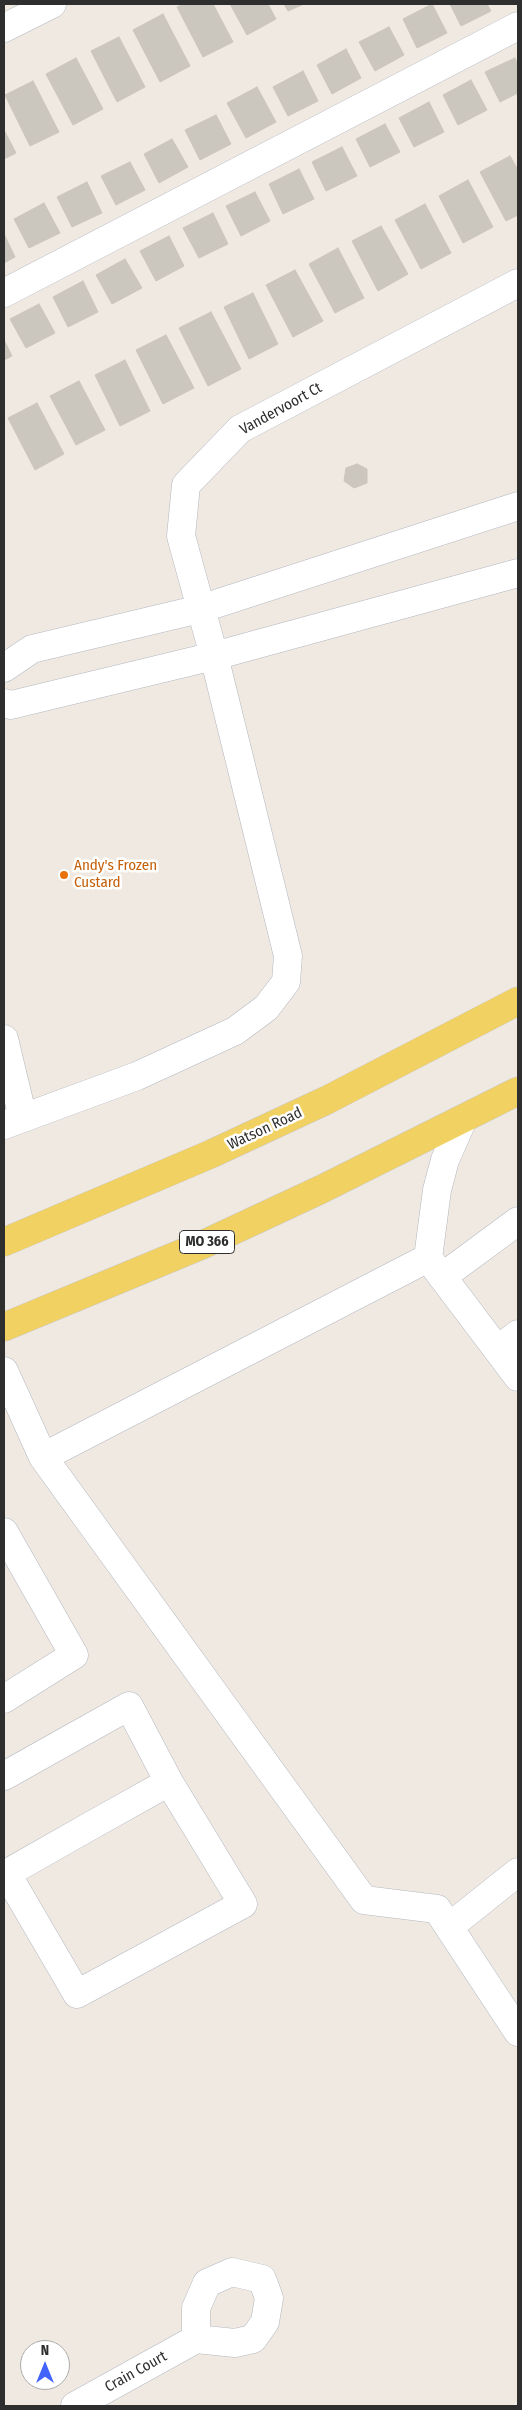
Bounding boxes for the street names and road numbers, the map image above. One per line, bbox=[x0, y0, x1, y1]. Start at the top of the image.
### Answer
street label: Vandervoort Ct bbox=[237, 379, 325, 439]
street label: Watson Road bbox=[225, 1104, 305, 1154]
road number: MO 366 bbox=[180, 1230, 234, 1254]
street label: Crain Court bbox=[102, 2348, 170, 2396]

